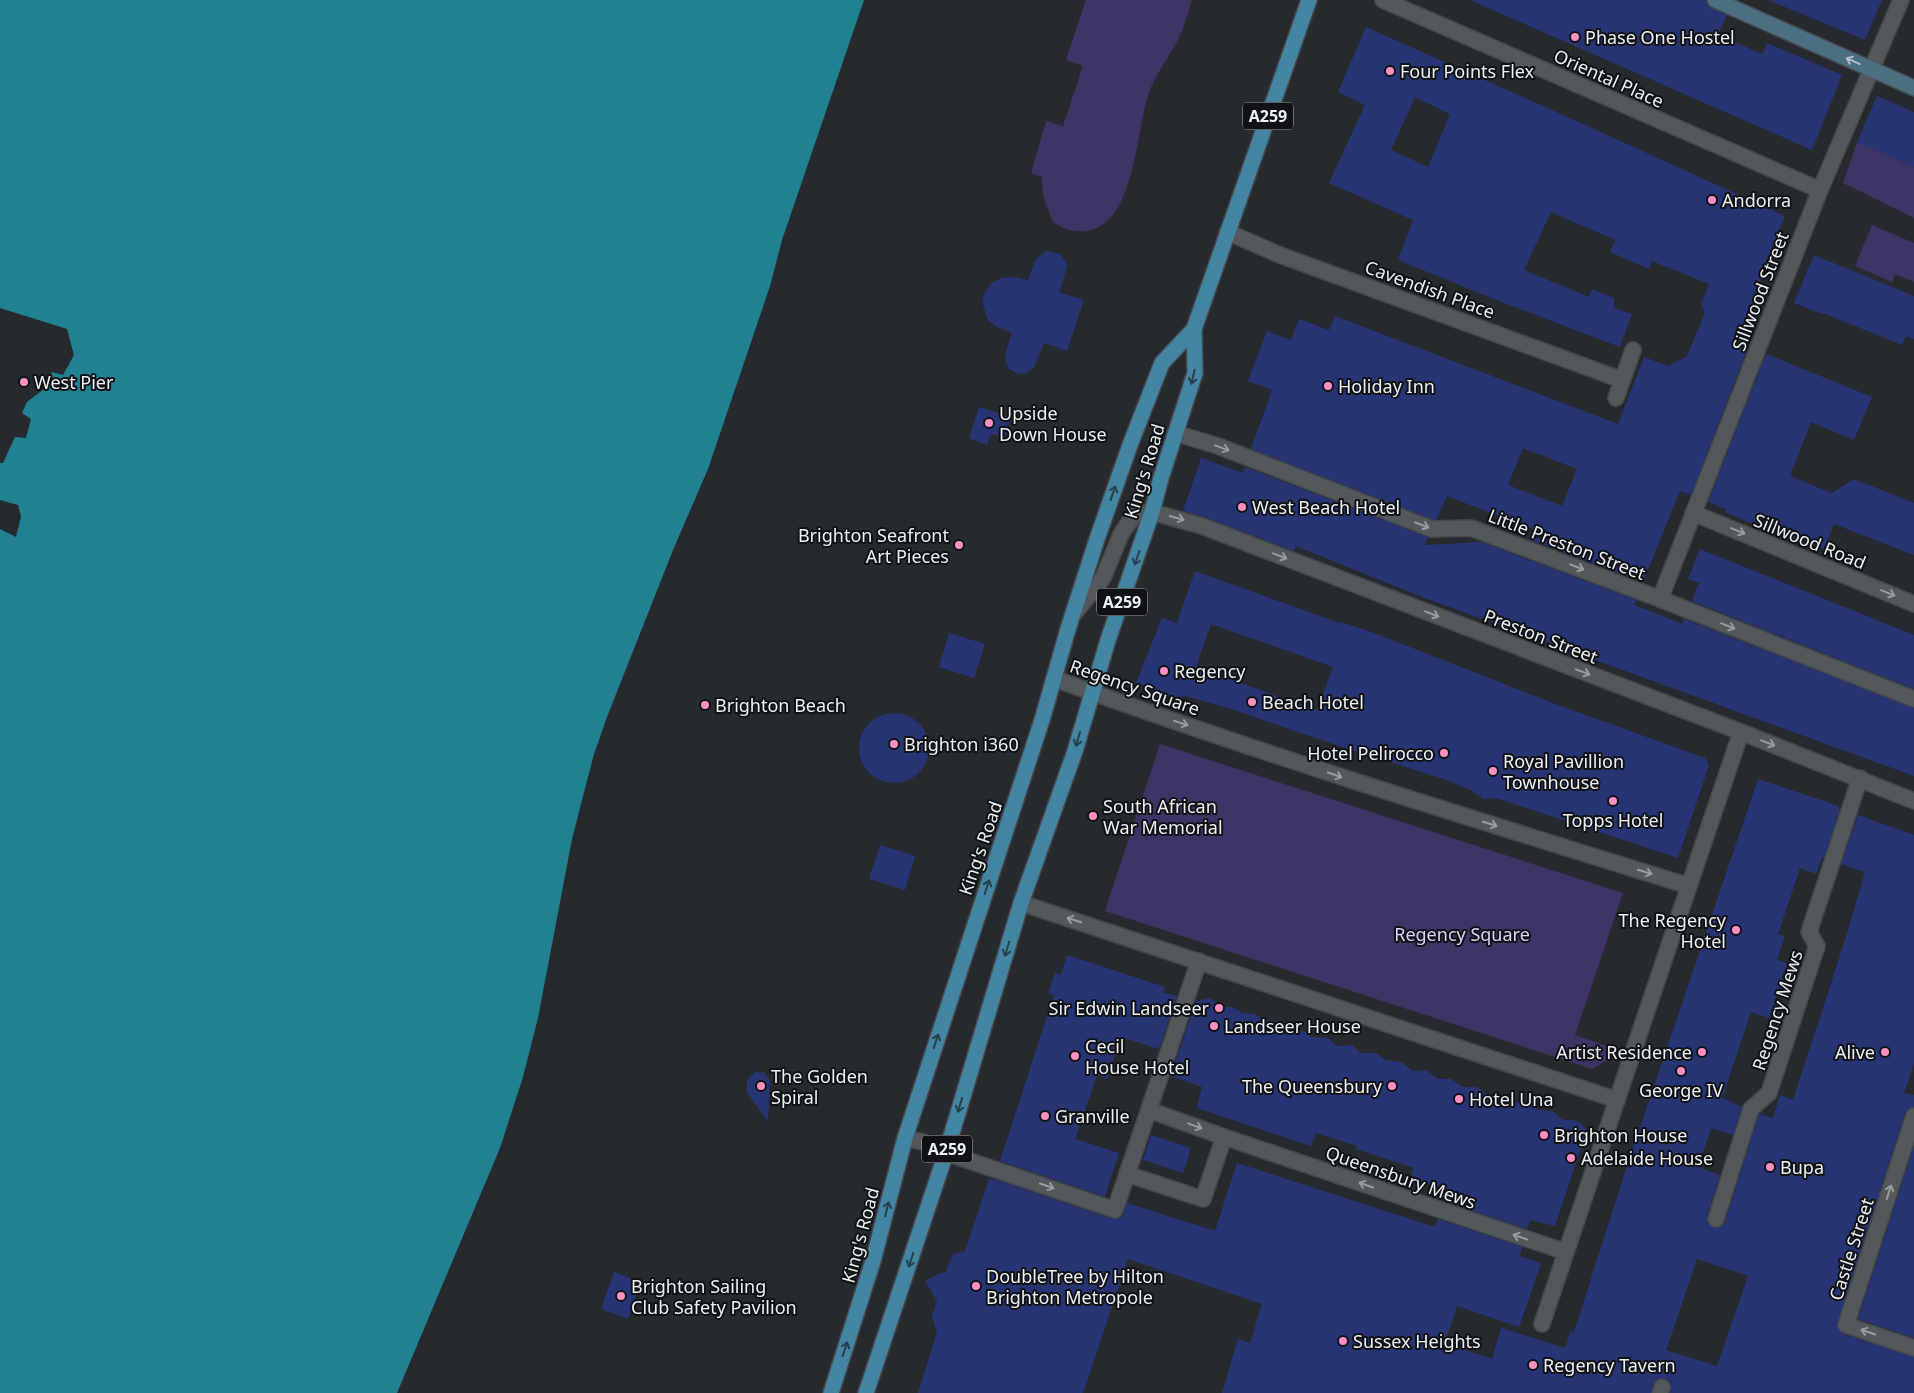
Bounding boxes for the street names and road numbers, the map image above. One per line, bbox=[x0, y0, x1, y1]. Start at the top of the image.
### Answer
street label: Oriental Place bbox=[1550, 43, 1668, 113]
road number: A259 bbox=[1243, 102, 1293, 130]
street label: Sillwood Street bbox=[1726, 228, 1794, 354]
street label: Cavendish Place bbox=[1362, 254, 1498, 324]
street label: King's Road bbox=[1118, 421, 1170, 521]
street label: Little Preston Street bbox=[1485, 503, 1650, 585]
street label: Sillwood Road bbox=[1750, 508, 1870, 574]
road number: A259 bbox=[1097, 588, 1147, 616]
street label: Preston Street bbox=[1481, 603, 1602, 669]
street label: Regency Square bbox=[1067, 654, 1203, 720]
street label: King's Road bbox=[953, 798, 1007, 898]
street label: Regency Mews bbox=[1746, 947, 1808, 1073]
road number: A259 bbox=[922, 1136, 972, 1162]
street label: Queensbury Mews bbox=[1323, 1140, 1479, 1214]
street label: King's Road bbox=[836, 1185, 884, 1285]
street label: Castle Street bbox=[1823, 1194, 1879, 1303]

